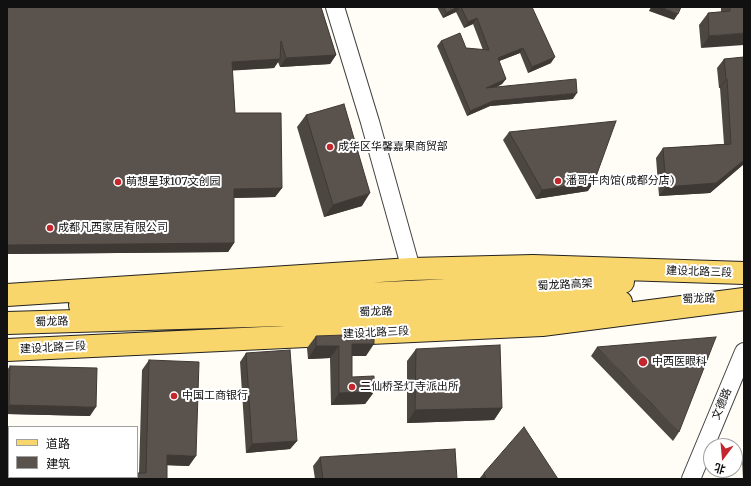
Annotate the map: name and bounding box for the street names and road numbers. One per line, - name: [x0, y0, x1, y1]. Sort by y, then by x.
- street label: 建设北路三段: [666, 264, 732, 280]
- street label: 蜀龙路高架: [537, 277, 593, 293]
- street label: 蜀龙路: [682, 292, 716, 306]
- street label: 蜀龙路: [359, 305, 393, 319]
- street label: 蜀龙路: [35, 315, 69, 329]
- street label: 建设北路三段: [343, 325, 409, 341]
- street label: 建设北路三段: [20, 340, 86, 356]
- street label: 文德路: [709, 386, 735, 422]

